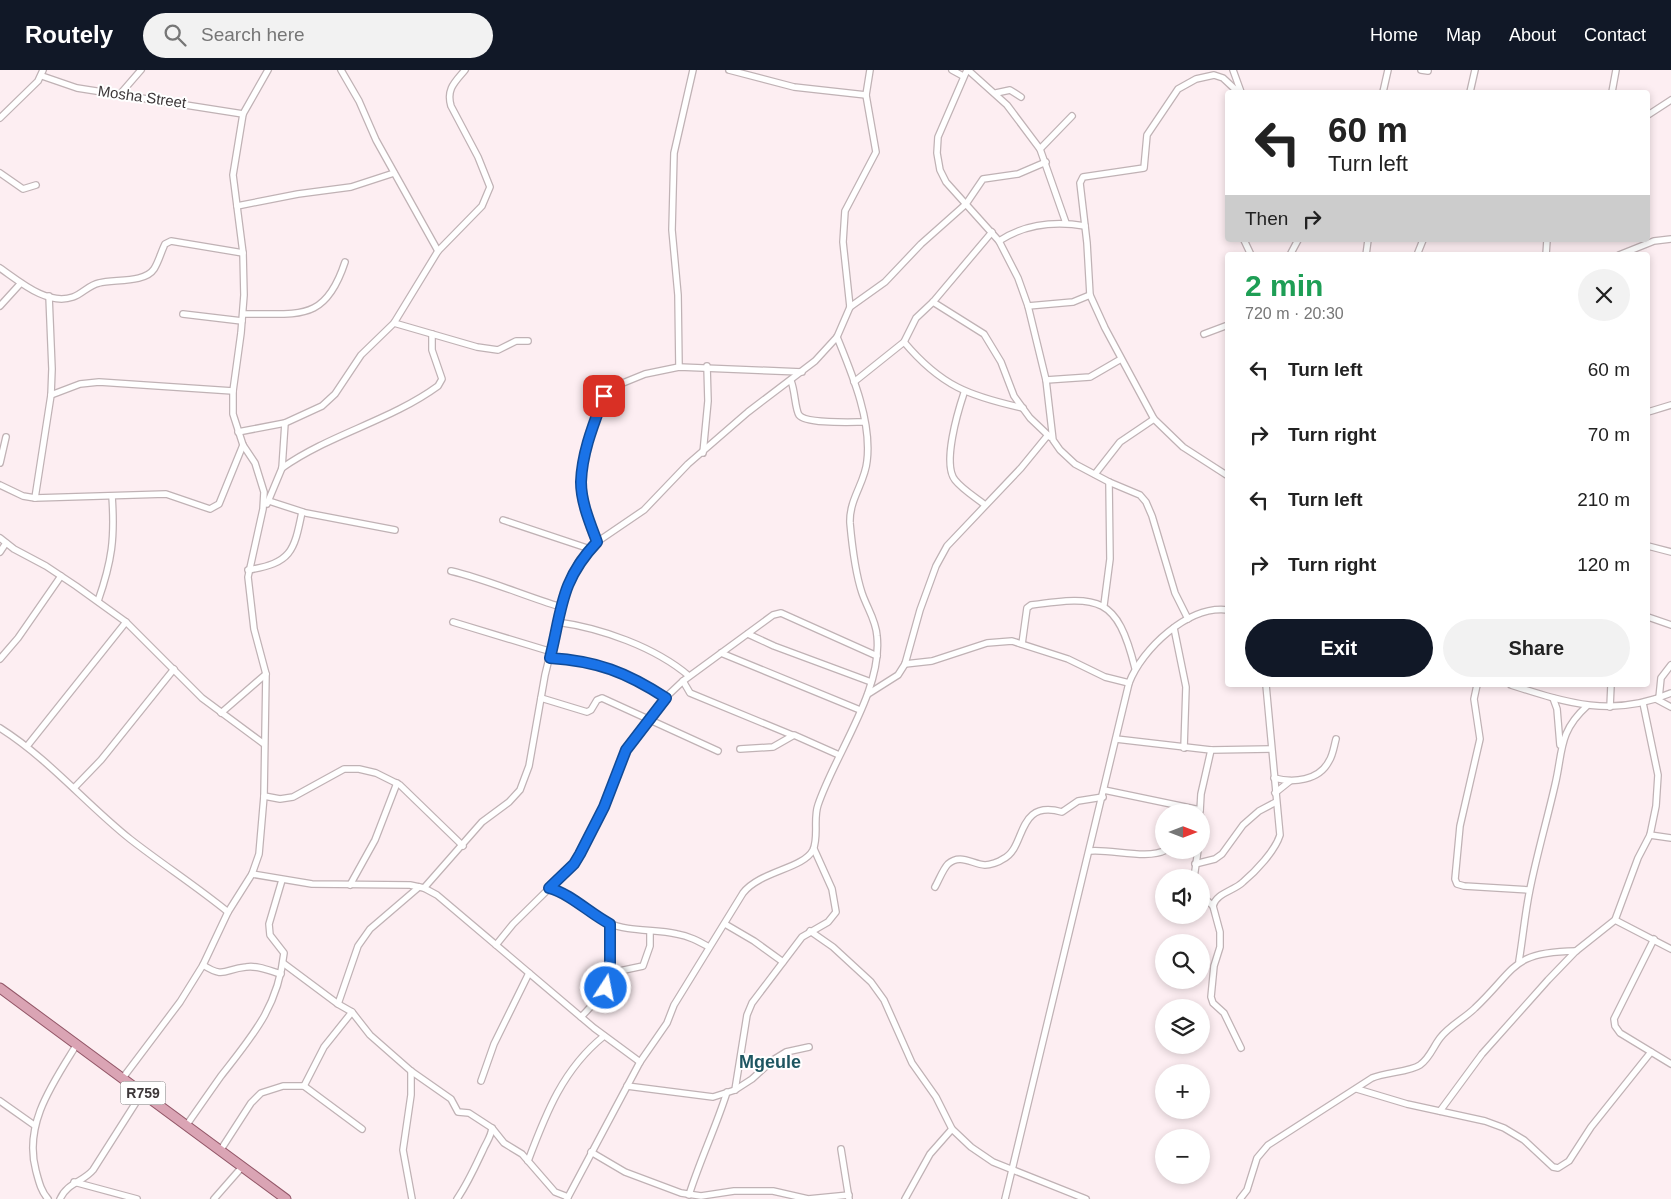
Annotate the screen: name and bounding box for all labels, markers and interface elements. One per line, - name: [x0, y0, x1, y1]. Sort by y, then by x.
- search box: [143, 13, 493, 58]
- text: Routely: [25, 21, 113, 48]
- icon: search: [161, 21, 189, 49]
- text: Search here: [201, 24, 305, 45]
- text: Home: [1370, 25, 1418, 45]
- text: Map: [1446, 25, 1481, 45]
- text: About: [1509, 25, 1556, 45]
- text: Contact: [1584, 25, 1646, 45]
- street label: Mosha Street: [97, 82, 188, 111]
- icon: left: [1245, 110, 1310, 175]
- text: 60 m: [1328, 110, 1408, 149]
- text: Turn left: [1328, 151, 1408, 176]
- icon: right: [1298, 205, 1326, 233]
- text: Then: [1245, 208, 1288, 229]
- text: 2 min: [1245, 269, 1323, 302]
- button: close: [1578, 269, 1630, 321]
- text: 720 m · 20:30: [1245, 305, 1344, 322]
- icon: left: [1245, 356, 1273, 384]
- text: Turn left: [1288, 359, 1363, 380]
- text: 60 m: [1588, 359, 1630, 380]
- pin: [583, 375, 625, 417]
- icon: arrive: [590, 382, 618, 410]
- icon: right: [1245, 421, 1273, 449]
- text: Turn right: [1288, 424, 1376, 445]
- text: 70 m: [1588, 424, 1630, 445]
- icon: left: [1245, 486, 1273, 514]
- text: Turn left: [1288, 489, 1363, 510]
- text: 210 m: [1577, 489, 1630, 510]
- icon: right: [1245, 551, 1273, 579]
- text: Turn right: [1288, 554, 1376, 575]
- text: 120 m: [1577, 554, 1630, 575]
- button: Exit: [1245, 619, 1433, 677]
- button: Share: [1443, 619, 1630, 677]
- north arrow: [1155, 804, 1210, 859]
- map controls: [1155, 804, 1210, 1184]
- button: sound: [1155, 869, 1210, 924]
- button: search: [1155, 934, 1210, 989]
- position arrow: [579, 961, 631, 1013]
- button: layers: [1155, 999, 1210, 1054]
- district label: Mgeule: [739, 1052, 801, 1072]
- button: +: [1155, 1064, 1210, 1119]
- road number: R759: [120, 1081, 166, 1104]
- button: −: [1155, 1129, 1210, 1184]

